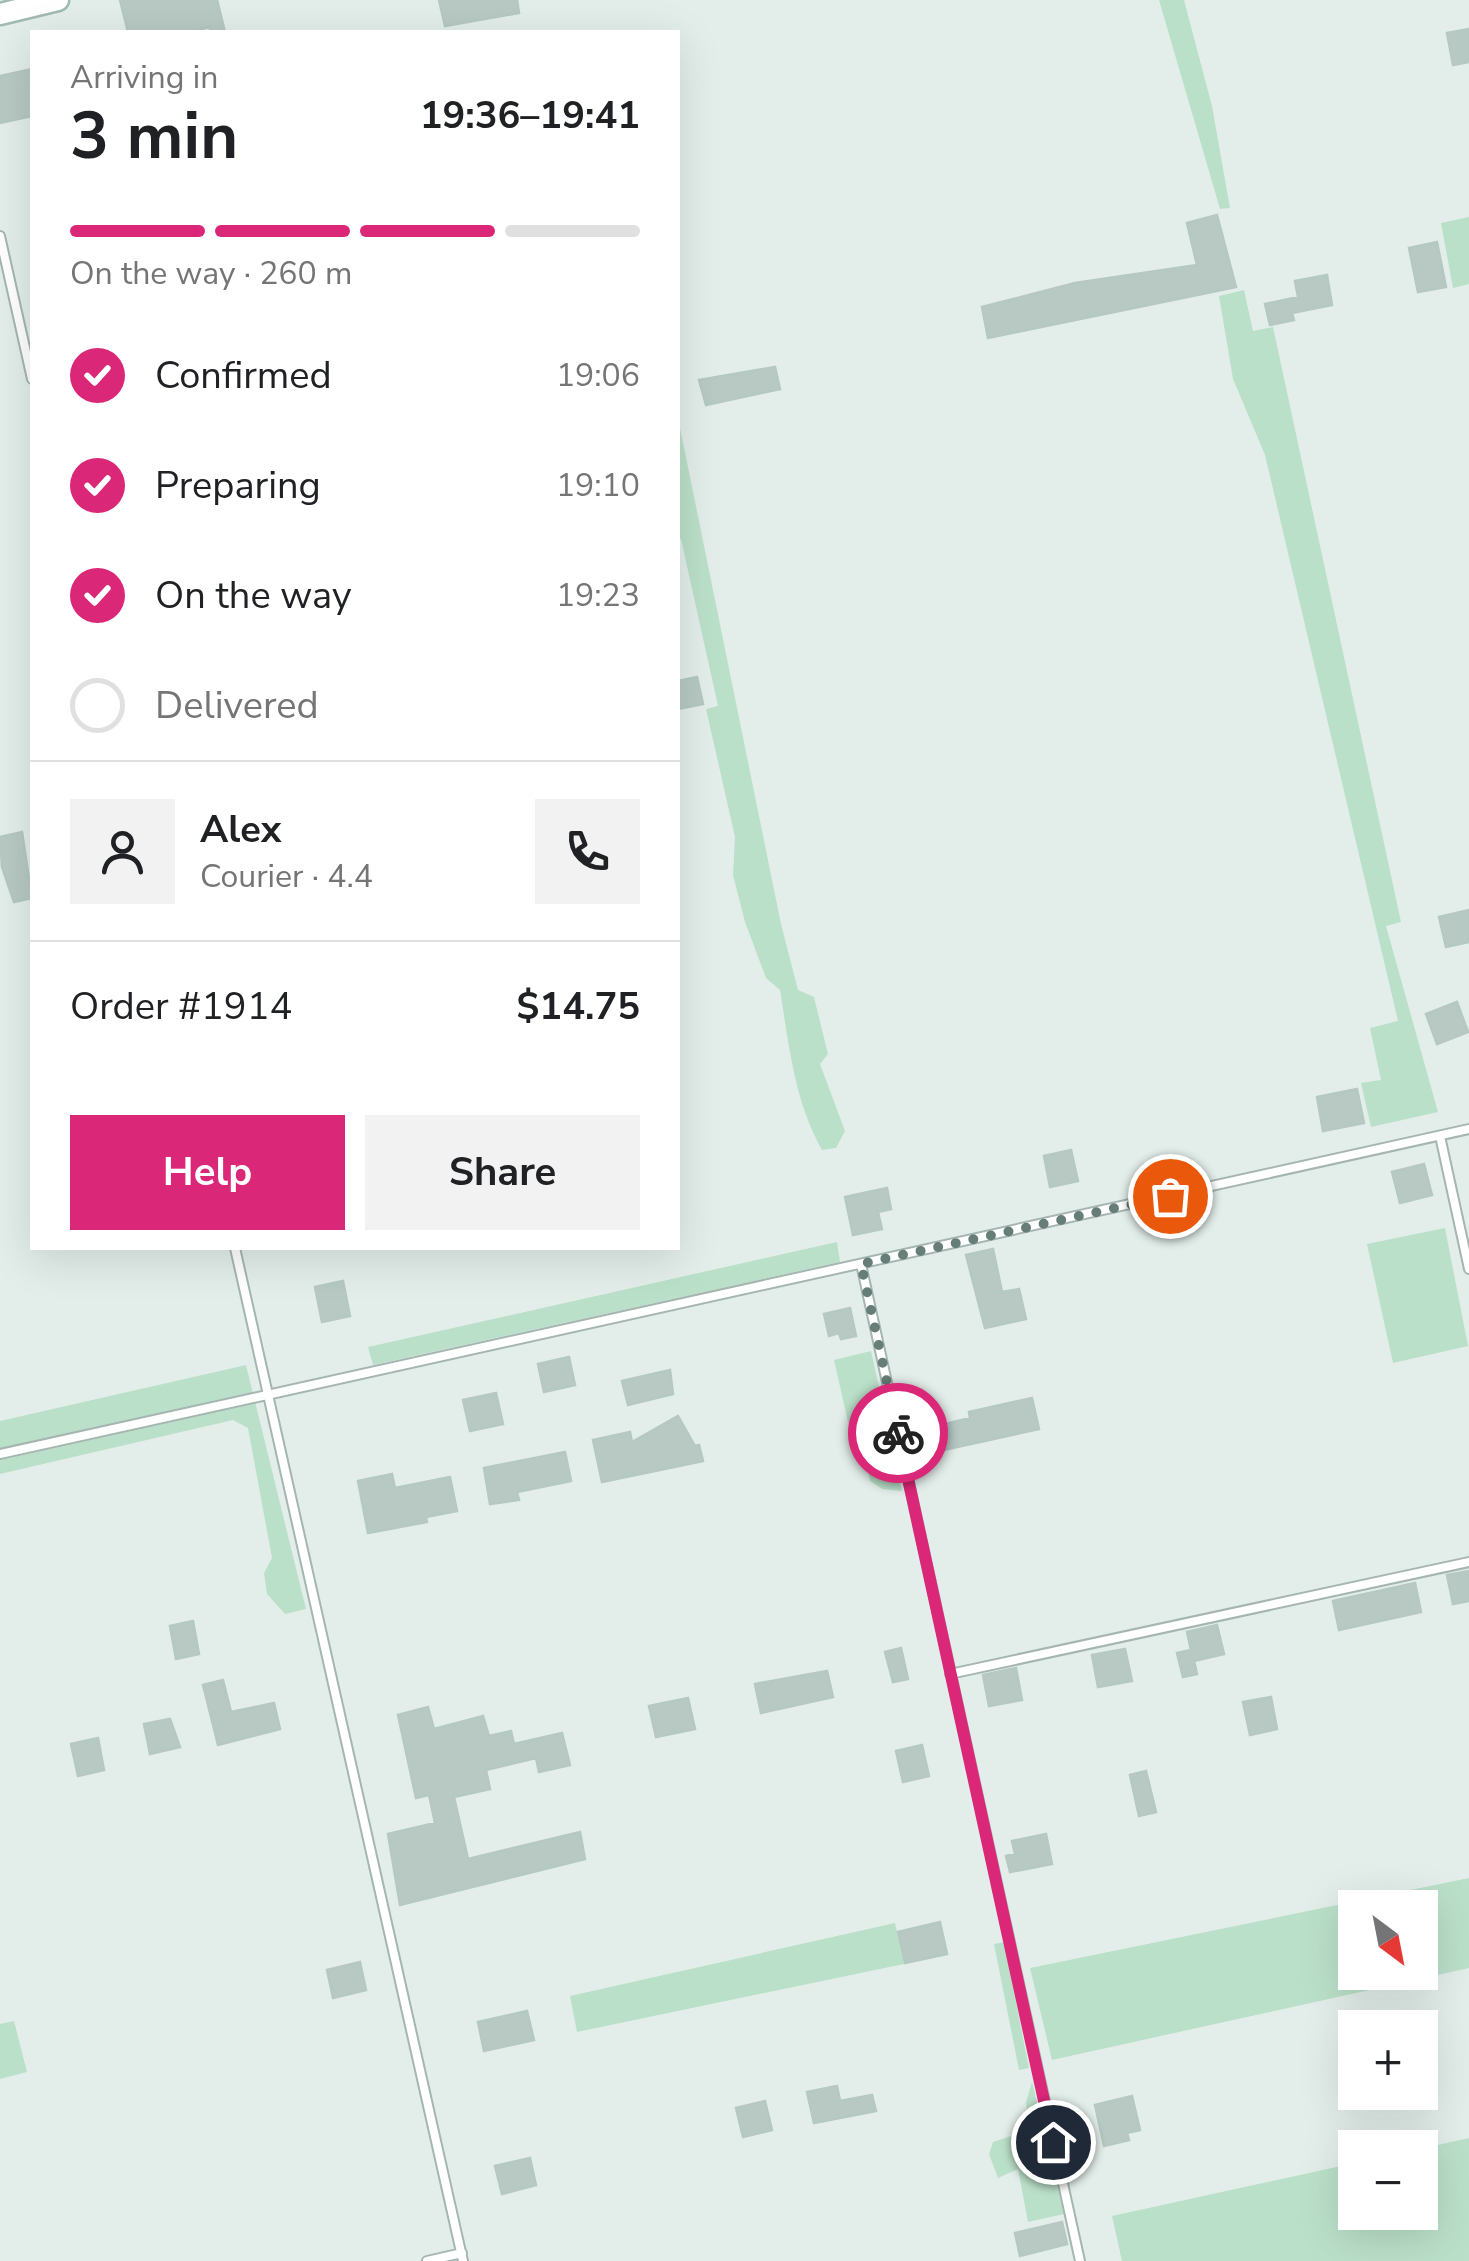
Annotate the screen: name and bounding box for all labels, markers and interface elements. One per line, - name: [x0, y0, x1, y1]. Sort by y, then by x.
- text: Arriving in: [70, 56, 218, 99]
- text: 19:36–19:41: [420, 90, 640, 141]
- text: 3 min: [70, 92, 238, 181]
- text: On the way · 260 m: [70, 252, 352, 295]
- icon: check: [70, 348, 125, 403]
- text: Confirmed: [155, 350, 332, 401]
- text: 19:06: [556, 354, 640, 397]
- icon: check: [70, 458, 125, 513]
- text: Preparing: [155, 460, 321, 511]
- text: 19:10: [556, 464, 640, 507]
- icon: check: [70, 568, 125, 623]
- text: On the way: [155, 570, 351, 621]
- text: 19:23: [556, 574, 640, 617]
- text: Delivered: [155, 680, 319, 731]
- button: person: [70, 799, 175, 904]
- button: phone: [535, 799, 640, 904]
- text: Alex: [200, 804, 281, 855]
- text: Courier · 4.4: [200, 855, 373, 898]
- text: Order #1914: [70, 981, 292, 1032]
- text: $14.75: [517, 981, 640, 1032]
- button: Help: [70, 1115, 345, 1230]
- button: Share: [365, 1115, 640, 1230]
- pin: [1128, 1154, 1213, 1239]
- icon: bag: [1143, 1169, 1198, 1224]
- courier: [848, 1383, 948, 1483]
- icon: bike: [871, 1406, 926, 1461]
- north arrow: [1338, 1890, 1438, 1990]
- map controls: [1338, 1890, 1438, 2230]
- button: +: [1338, 2010, 1438, 2110]
- pin: [1011, 2100, 1096, 2185]
- icon: home: [1026, 2115, 1081, 2170]
- button: −: [1338, 2130, 1438, 2230]

